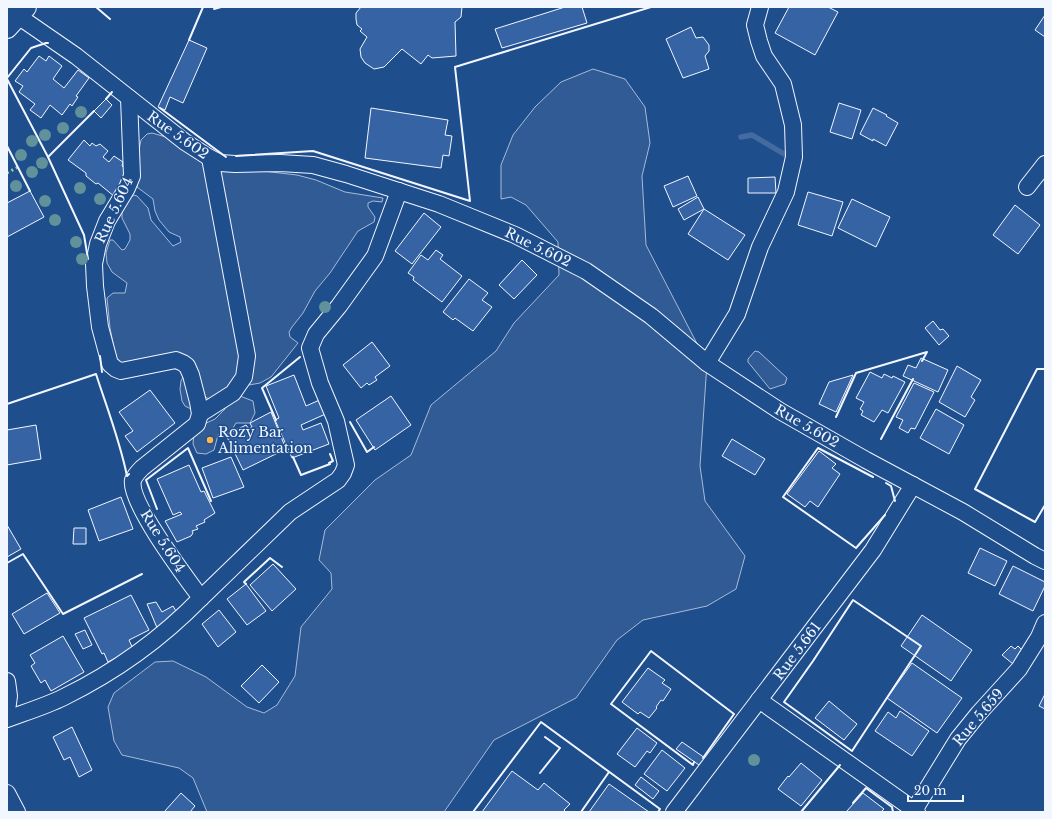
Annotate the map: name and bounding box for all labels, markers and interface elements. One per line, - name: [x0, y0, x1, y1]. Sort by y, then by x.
- street label: Rue 5.602: [144, 107, 212, 163]
- street label: Rue 5.604: [91, 174, 137, 246]
- street label: Rue 5.602: [502, 223, 574, 271]
- street label: Rue 5.602: [772, 400, 842, 452]
- place label: Rozy Bar Alimentation: [217, 423, 313, 457]
- marker: Rozy Bar Alimentation: [205, 435, 215, 445]
- street label: Rue 5.604: [137, 506, 189, 576]
- street label: Rue 5.661: [769, 618, 825, 684]
- street label: Rue 5.659: [949, 684, 1007, 750]
- scale bar: [908, 777, 963, 803]
- text: 20 m: [914, 783, 946, 798]

